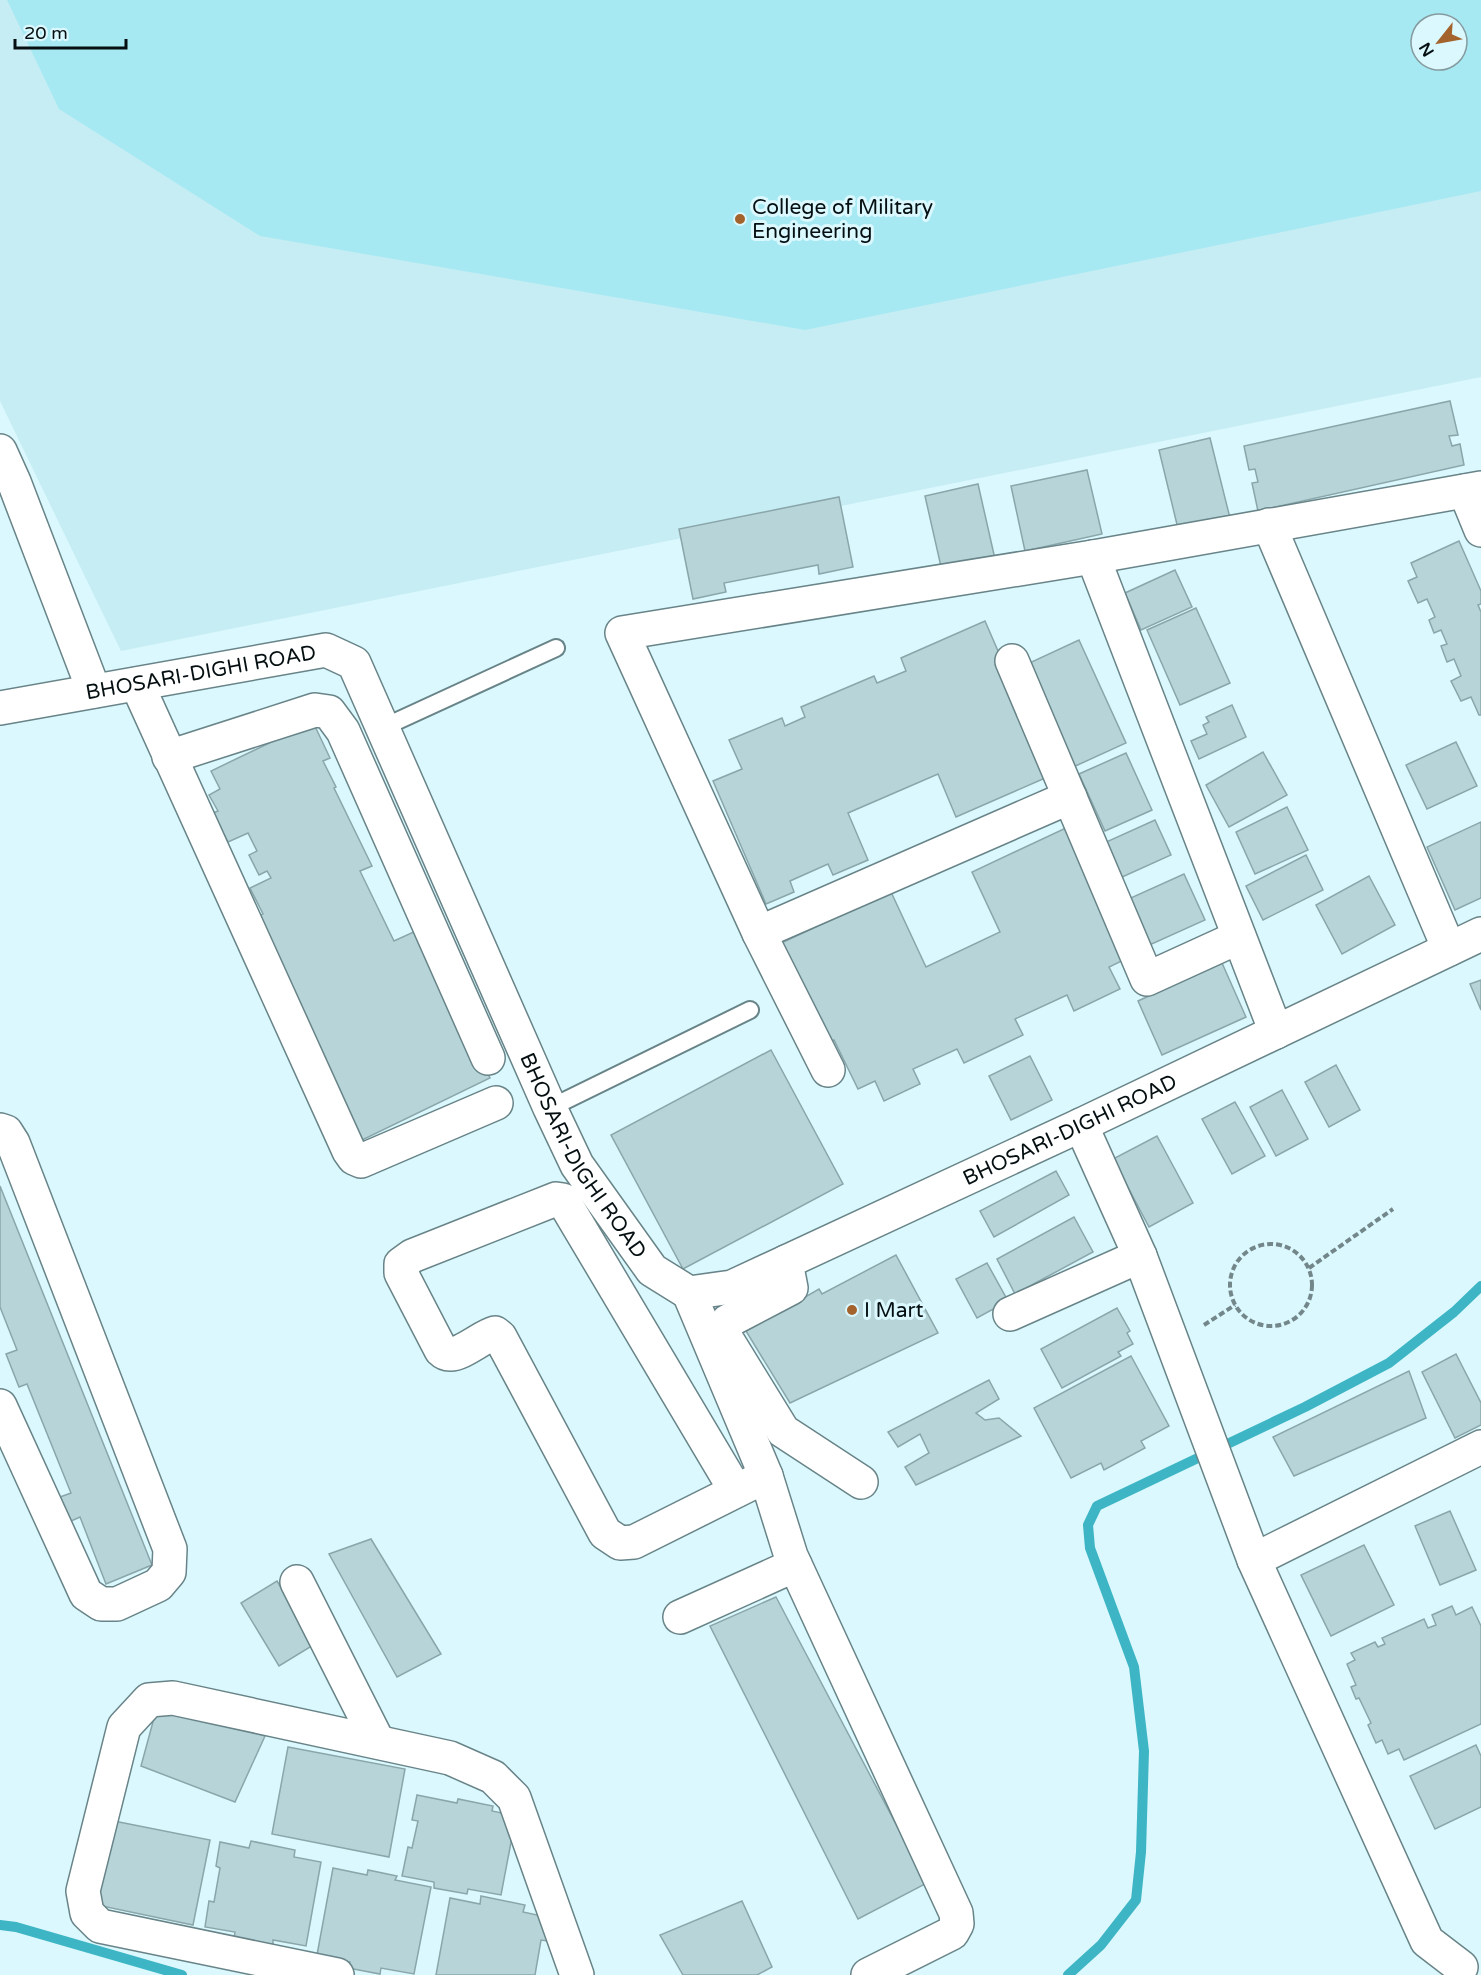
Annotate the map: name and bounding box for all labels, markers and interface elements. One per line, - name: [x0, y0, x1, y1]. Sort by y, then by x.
- scale bar: [15, 12, 126, 50]
- north arrow: [1409, 12, 1469, 72]
- text: 20 m: [24, 22, 68, 44]
- text: N: [1415, 39, 1439, 60]
- place label: College of Military Engineering: [752, 195, 933, 244]
- marker: College of Military Engineering: [733, 212, 747, 226]
- street label: BHOSARI-DIGHI ROAD: [84, 640, 318, 706]
- street label: BHOSARI-DIGHI ROAD: [514, 1049, 652, 1263]
- street label: BHOSARI-DIGHI ROAD: [959, 1069, 1181, 1191]
- place label: I Mart: [864, 1298, 924, 1323]
- marker: I Mart: [845, 1303, 859, 1317]

